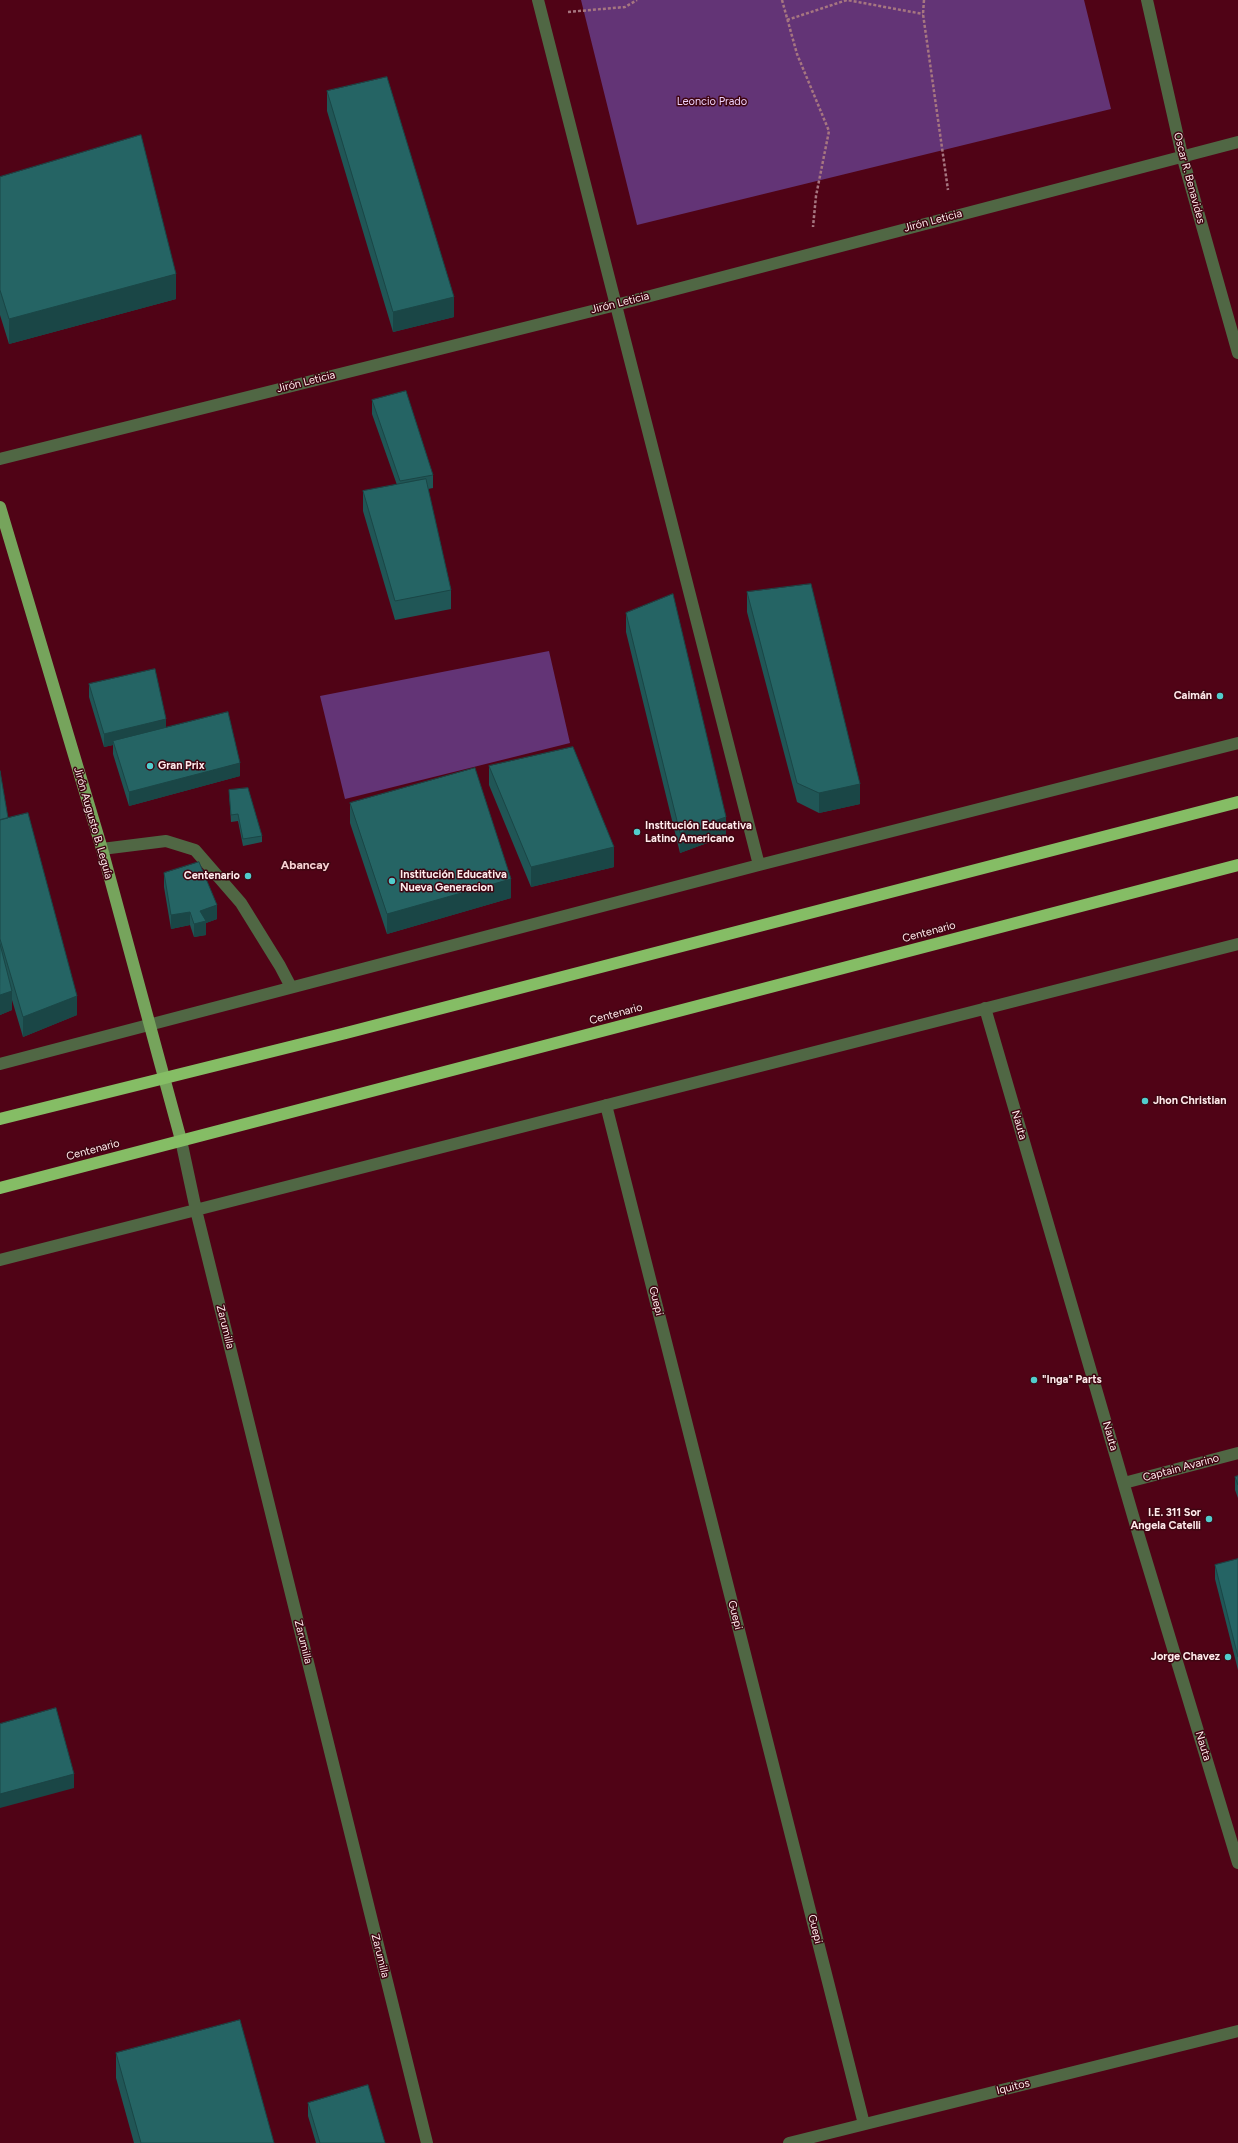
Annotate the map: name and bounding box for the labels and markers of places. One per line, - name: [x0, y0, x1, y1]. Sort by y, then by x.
- place label: Caimán: [1174, 689, 1212, 703]
- marker: Caimán: [1215, 691, 1225, 701]
- place label: Gran Prix: [158, 759, 205, 773]
- marker: Gran Prix: [145, 761, 155, 771]
- place label: Institución Educativa Latino Americano: [645, 819, 752, 845]
- marker: Institución Educativa Latino Americano: [632, 827, 642, 837]
- place label: Institución Educativa Nueva Generacion: [400, 868, 507, 894]
- place label: Centenario: [184, 869, 240, 883]
- marker: Centenario: [243, 871, 253, 881]
- marker: Institución Educativa Nueva Generacion: [387, 876, 397, 886]
- place label: Jhon Christian: [1153, 1094, 1226, 1108]
- marker: Jhon Christian: [1140, 1096, 1150, 1106]
- place label: "Inga" Parts: [1042, 1373, 1102, 1387]
- marker: "Inga" Parts: [1029, 1375, 1039, 1385]
- place label: I.E. 311 Sor Angela Catelli: [1130, 1506, 1201, 1532]
- marker: I.E. 311 Sor Angela Catelli: [1204, 1514, 1214, 1524]
- place label: Jorge Chavez: [1151, 1650, 1220, 1664]
- marker: Jorge Chavez: [1223, 1652, 1233, 1662]

